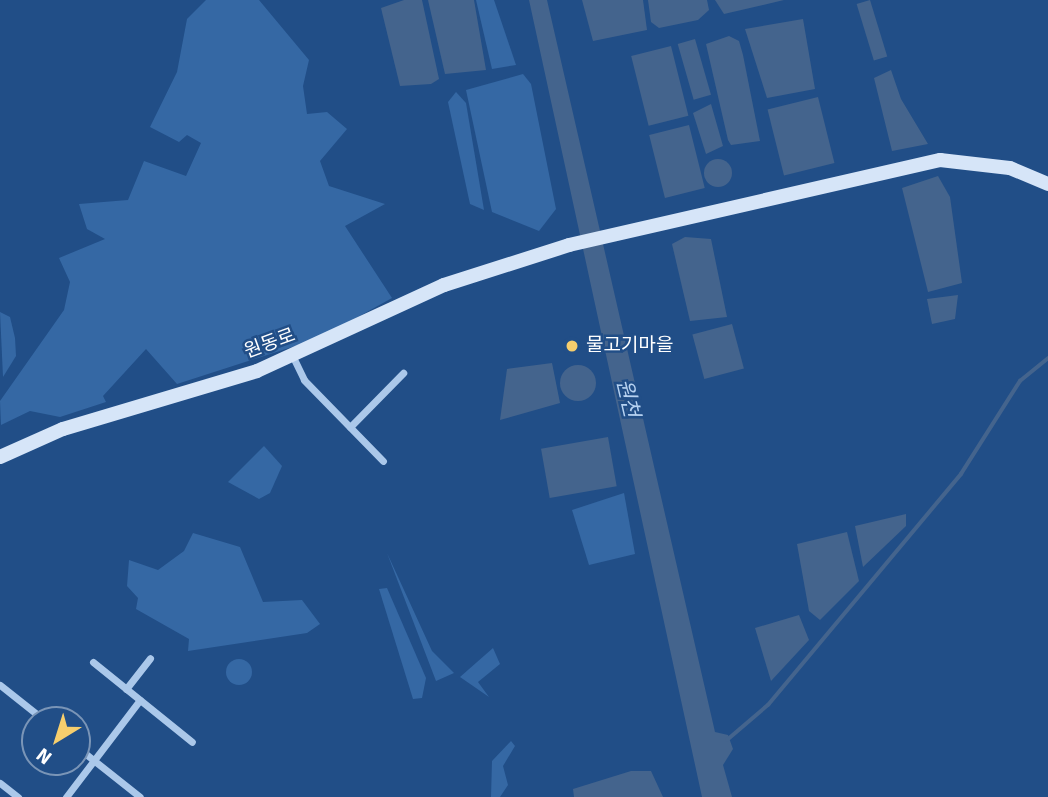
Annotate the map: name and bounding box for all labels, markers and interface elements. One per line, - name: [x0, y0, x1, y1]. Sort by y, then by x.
- street label: 원동로: [241, 324, 299, 364]
- place label: 물고기마을: [586, 335, 673, 357]
- marker: 물고기마을: [564, 338, 580, 354]
- water label: 원천: [611, 376, 645, 420]
- north arrow: [21, 706, 91, 776]
- text: N: [32, 742, 57, 769]

